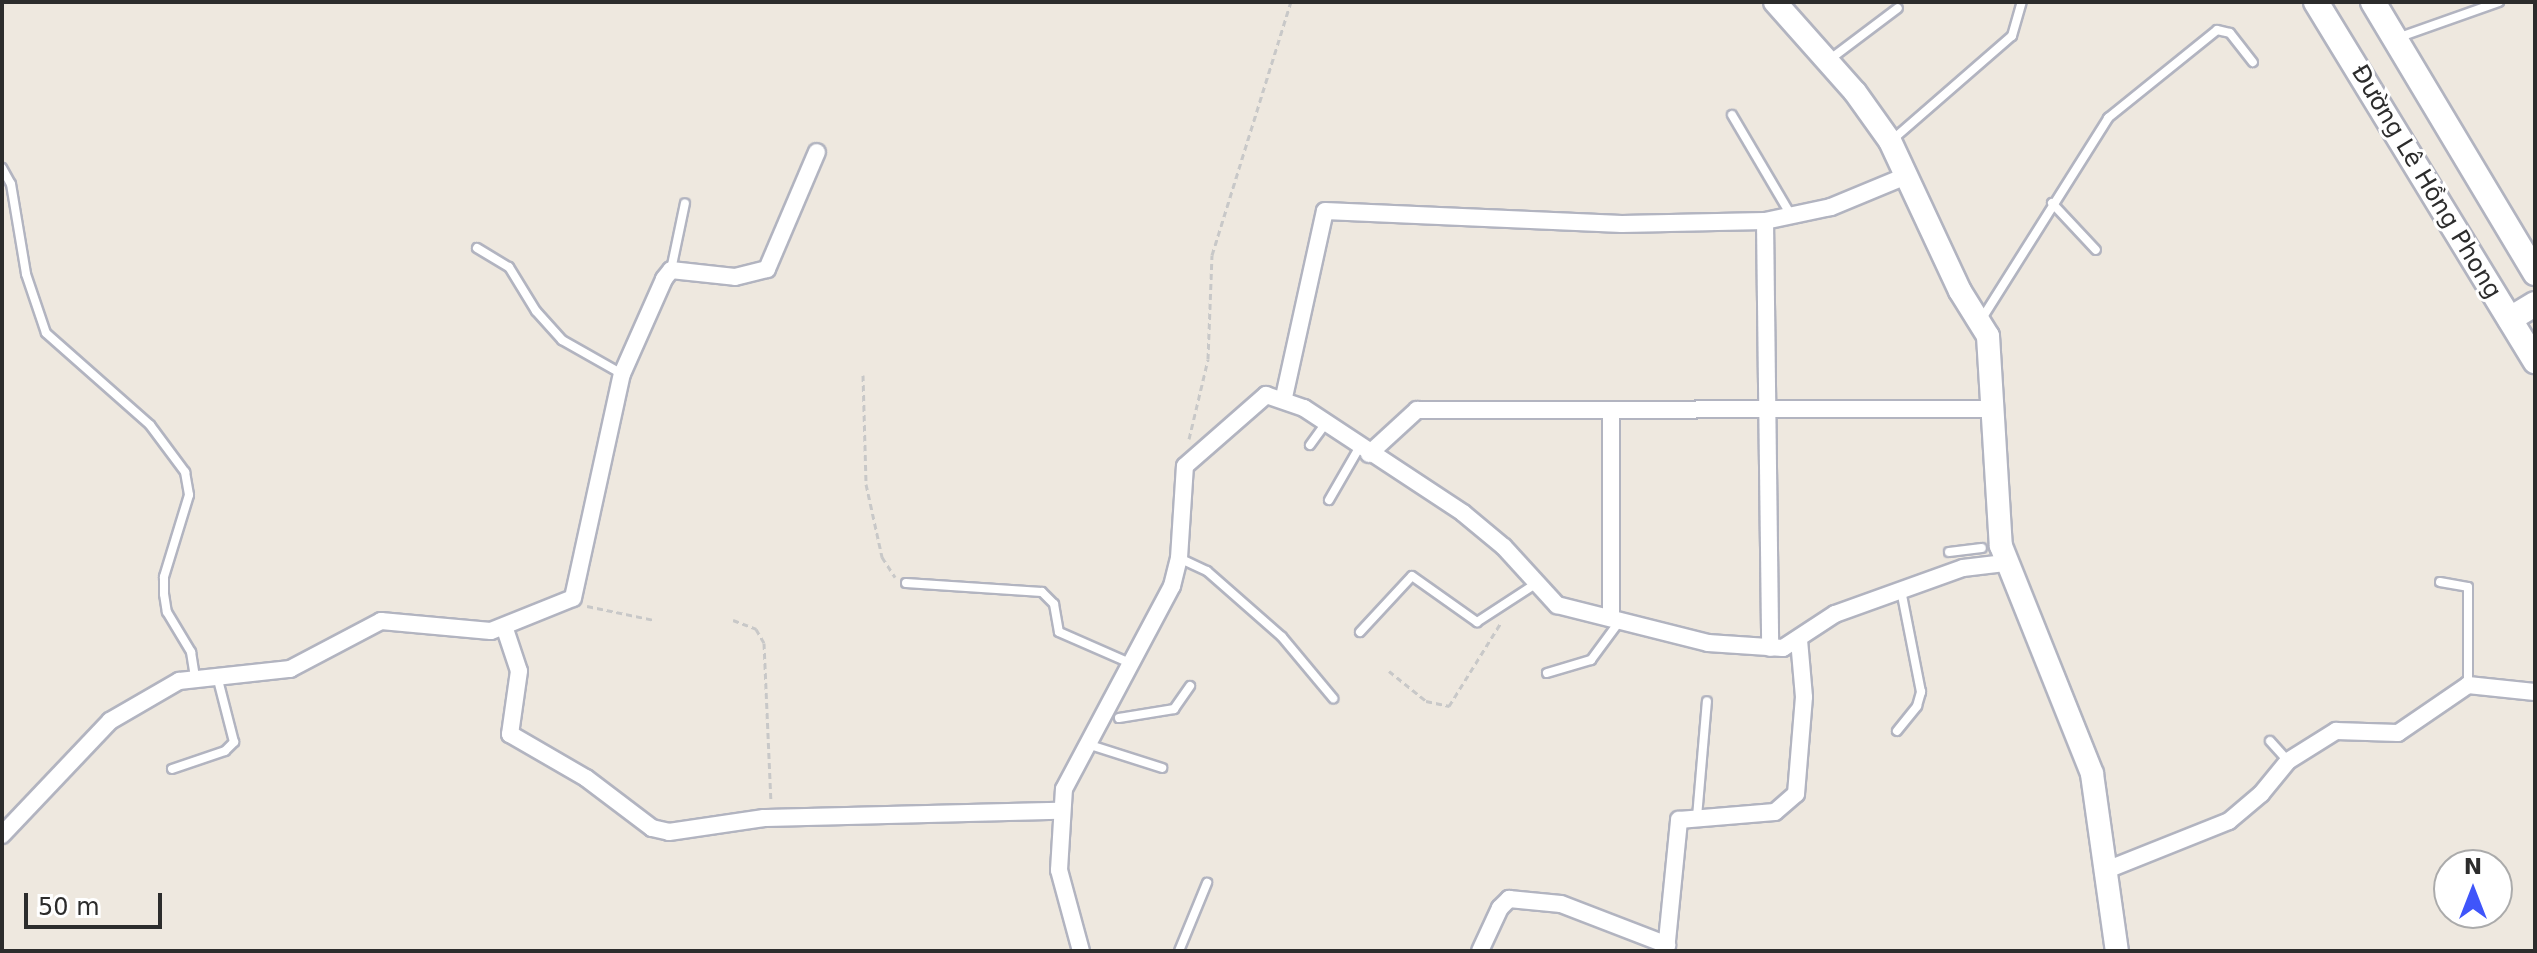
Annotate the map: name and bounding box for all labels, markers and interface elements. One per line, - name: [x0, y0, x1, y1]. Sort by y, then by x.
- street label: Đường Lê Hồng Phong: [2345, 60, 2507, 304]
- north arrow: [2433, 849, 2513, 929]
- text: N: [2464, 854, 2482, 879]
- scale bar: [28, 877, 166, 927]
- text: 50 m: [38, 893, 100, 921]

